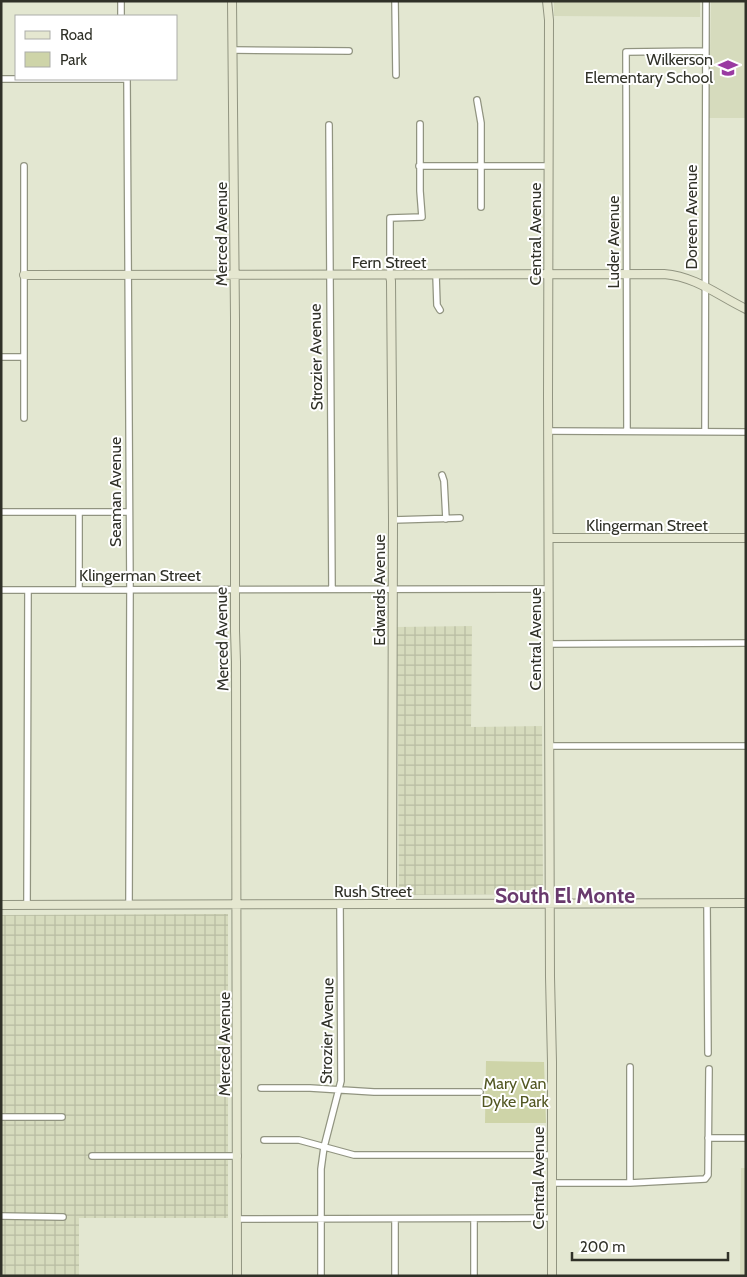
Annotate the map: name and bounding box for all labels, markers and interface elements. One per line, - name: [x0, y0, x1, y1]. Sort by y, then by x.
- legend: [15, 15, 178, 80]
- text: Road: [60, 26, 93, 44]
- place label: Wilkerson Elementary School: [585, 50, 713, 87]
- text: Park: [60, 51, 87, 69]
- school or university icon: Wilkerson Elementary School: [717, 57, 739, 79]
- street label: Doreen Avenue: [682, 165, 701, 269]
- street label: Merced Avenue: [212, 182, 231, 286]
- street label: Central Avenue: [526, 183, 545, 285]
- street label: Luder Avenue: [604, 196, 623, 288]
- street label: Fern Street: [352, 253, 427, 272]
- street label: Strozier Avenue: [306, 304, 326, 410]
- street label: Seaman Avenue: [106, 437, 125, 547]
- street label: Klingerman Street: [586, 516, 708, 535]
- street label: Edwards Avenue: [370, 534, 389, 646]
- street label: Klingerman Street: [79, 566, 201, 585]
- street label: Merced Avenue: [212, 587, 232, 691]
- street label: Central Avenue: [526, 588, 545, 690]
- street label: Rush Street: [334, 882, 413, 901]
- district label: South El Monte: [495, 883, 635, 908]
- street label: Strozier Avenue: [317, 978, 337, 1084]
- street label: Merced Avenue: [215, 992, 234, 1096]
- park label: Mary Van Dyke Park: [481, 1074, 549, 1111]
- street label: Central Avenue: [529, 1127, 548, 1229]
- scale bar: [572, 1230, 728, 1262]
- text: 200 m: [580, 1238, 625, 1256]

